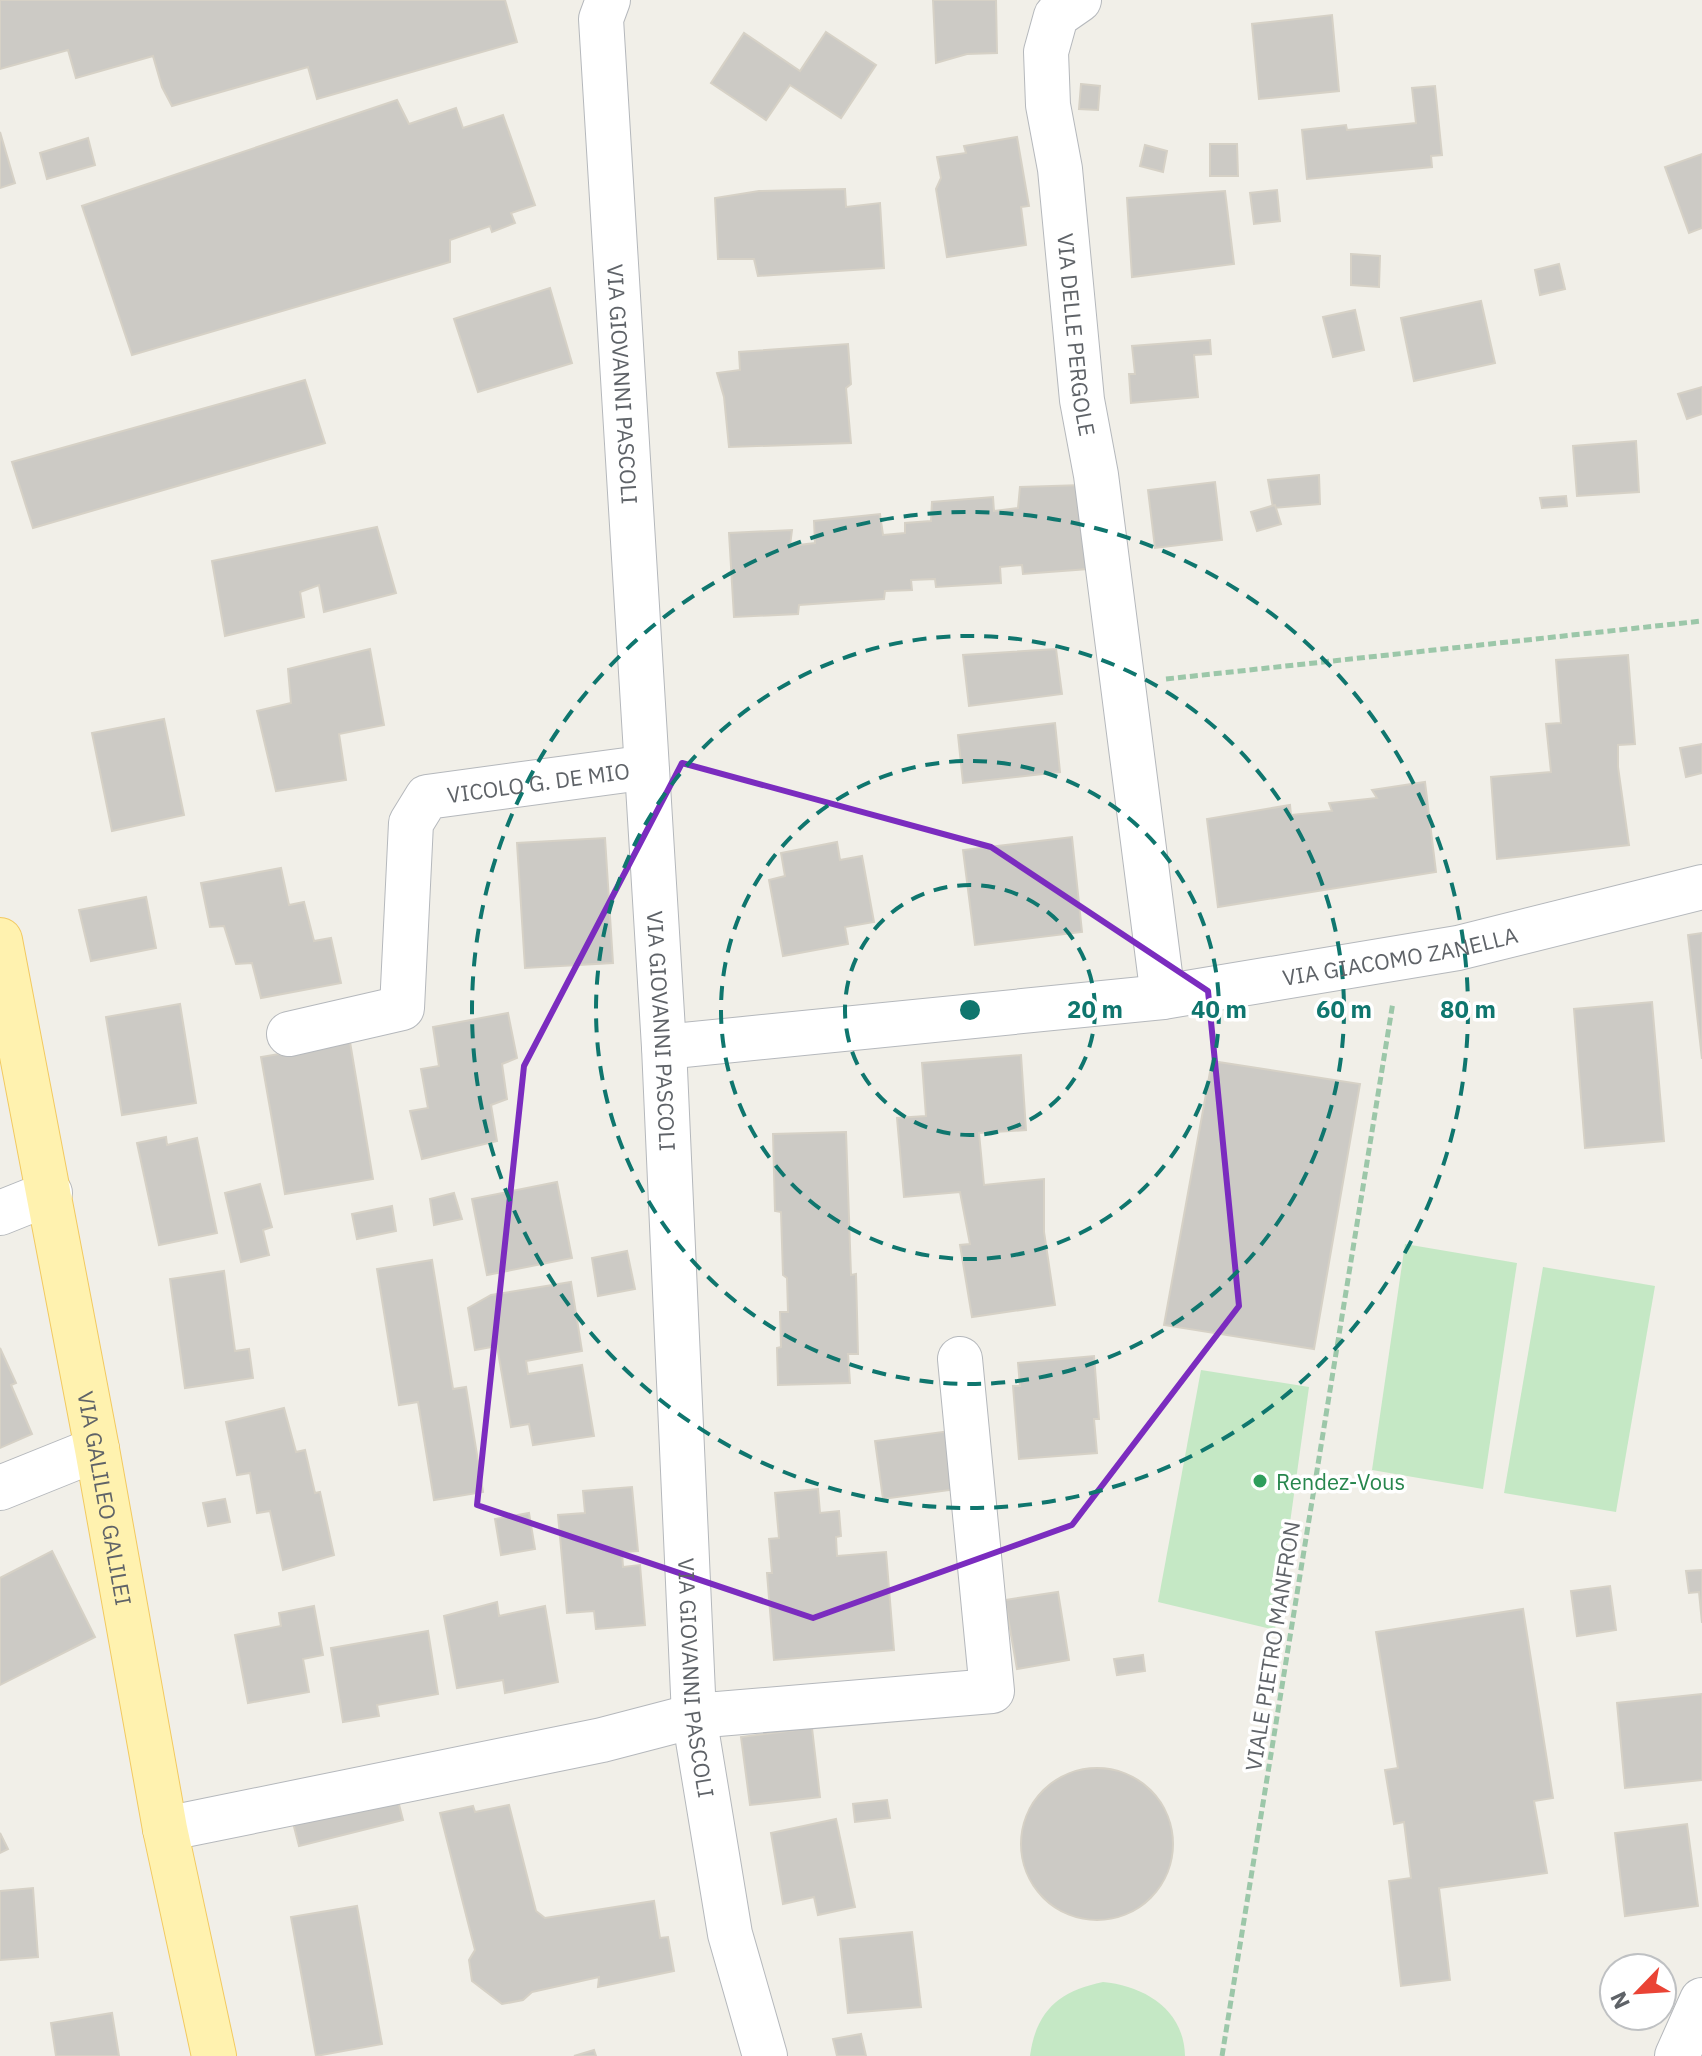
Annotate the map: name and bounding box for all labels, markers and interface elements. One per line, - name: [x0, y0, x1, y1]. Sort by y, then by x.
- street label: VIA DELLE PERGOLE: [1052, 232, 1103, 438]
- street label: VIA GIOVANNI PASCOLI: [602, 263, 645, 505]
- street label: VICOLO G. DE MIO: [445, 755, 631, 809]
- street label: VIA GIOVANNI PASCOLI: [641, 910, 683, 1152]
- street label: VIA GIACOMO ZANELLA: [1280, 919, 1521, 991]
- text: 20 m: [1067, 993, 1123, 1025]
- text: 40 m: [1191, 993, 1247, 1025]
- text: 60 m: [1316, 993, 1372, 1025]
- text: 80 m: [1440, 993, 1496, 1025]
- centre of rings: [956, 996, 984, 1024]
- street label: VIA GALILEO GALILEI: [72, 1388, 139, 1608]
- place label: Rendez-Vous: [1276, 1467, 1405, 1496]
- marker: Rendez-Vous: [1251, 1472, 1269, 1490]
- street label: VIALE PIETRO MANFRON: [1238, 1519, 1306, 1773]
- street label: VIA GIOVANNI PASCOLI: [672, 1557, 722, 1800]
- north arrow: [1598, 1952, 1678, 2032]
- text: N: [1603, 1987, 1636, 2014]

